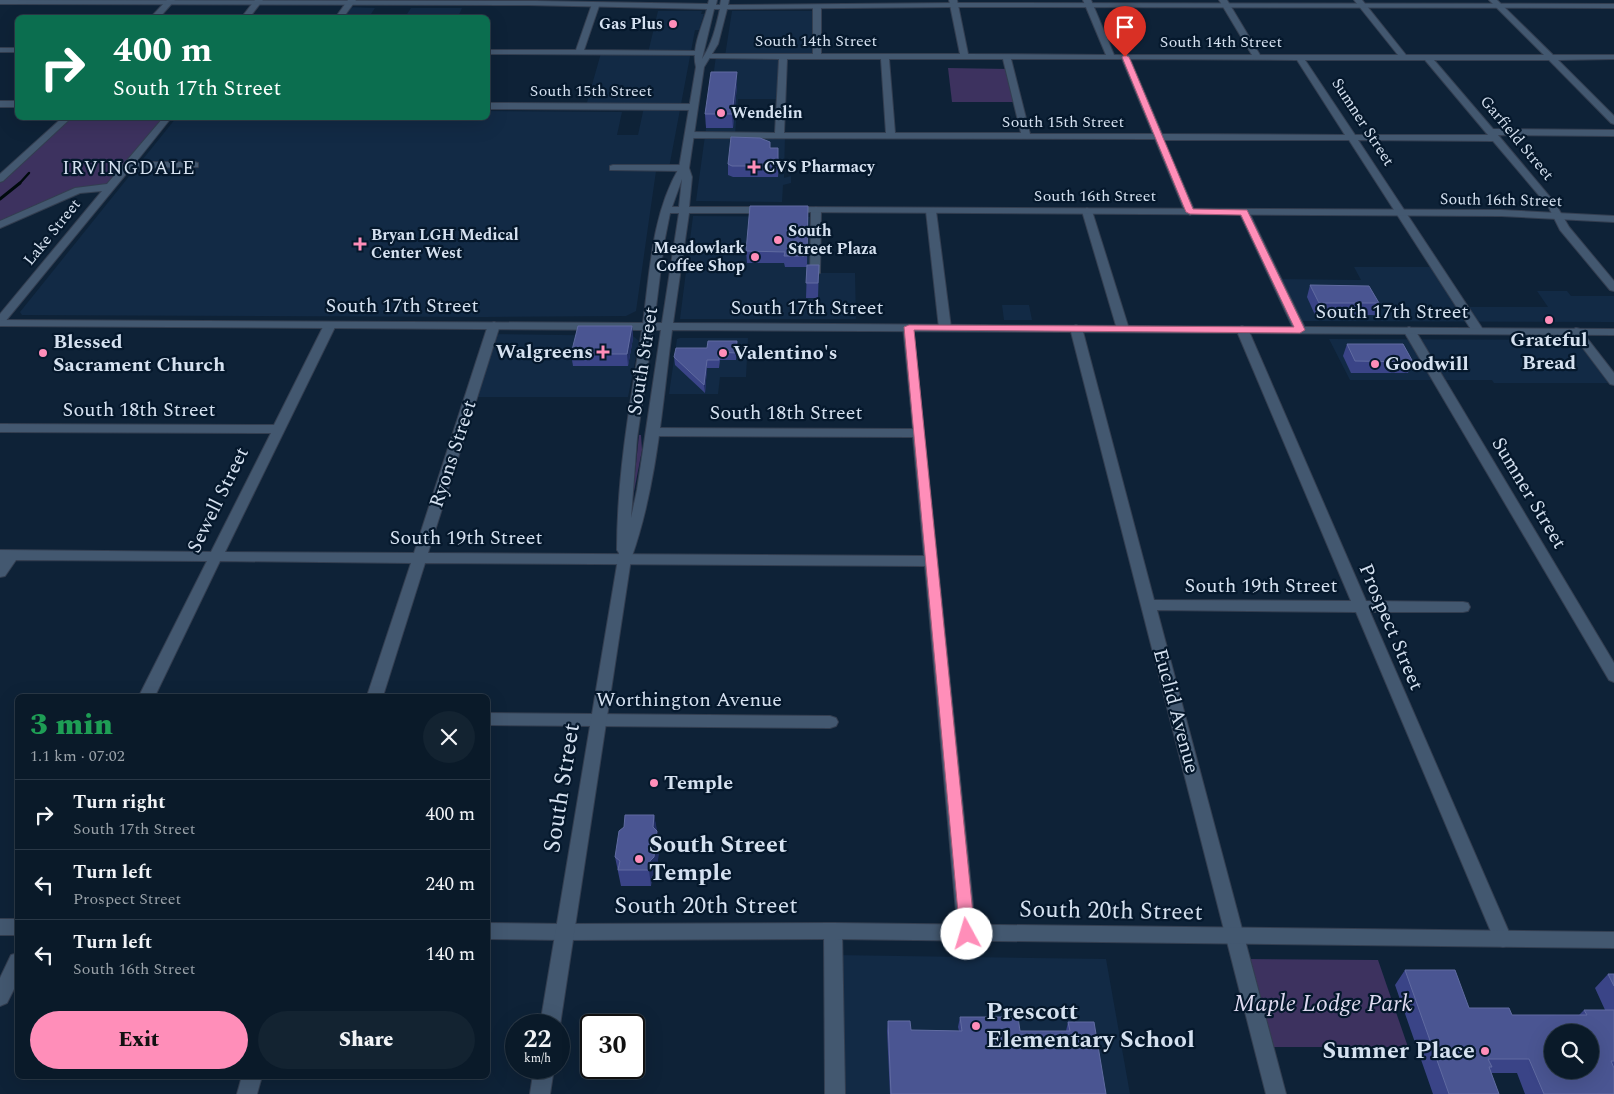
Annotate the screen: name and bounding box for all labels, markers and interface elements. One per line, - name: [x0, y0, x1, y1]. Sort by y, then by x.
- pin: [1104, 6, 1146, 57]
- place label: Gas Plus: [599, 12, 663, 36]
- icon: arrive: [1111, 13, 1139, 41]
- marker: Gas Plus: [667, 18, 679, 30]
- text: 400 m: [113, 24, 212, 77]
- street label: South 14th Street: [755, 29, 878, 53]
- street label: South 14th Street: [1160, 30, 1283, 54]
- icon: right: [30, 35, 95, 100]
- text: South 17th Street: [113, 72, 281, 105]
- street label: Sumner Street: [1326, 73, 1401, 171]
- street label: South 15th Street: [530, 79, 653, 103]
- street label: Garfield Street: [1474, 90, 1560, 186]
- place label: Wendelin: [731, 101, 803, 125]
- marker: Wendelin: [715, 107, 727, 119]
- street label: South 15th Street: [1002, 110, 1125, 134]
- district label: IRVINGDALE: [62, 154, 196, 183]
- place label: CVS Pharmacy: [764, 155, 876, 179]
- marker: CVS Pharmacy: [748, 161, 760, 173]
- street label: South 16th Street: [1034, 184, 1157, 208]
- street label: South 16th Street: [1440, 187, 1563, 213]
- street label: Lake Street: [17, 193, 87, 271]
- place label: South Street Plaza: [788, 219, 878, 261]
- place label: Bryan LGH Medical Center West: [371, 223, 519, 265]
- marker: South Street Plaza: [772, 234, 784, 246]
- place label: Meadowlark Coffee Shop: [653, 236, 745, 278]
- marker: Bryan LGH Medical Center West: [353, 237, 367, 251]
- marker: Meadowlark Coffee Shop: [749, 251, 761, 263]
- street label: South 17th Street: [326, 291, 478, 321]
- street label: South 17th Street: [731, 293, 883, 323]
- street label: South 17th Street: [1316, 297, 1468, 327]
- street label: South Street: [620, 305, 666, 417]
- marker: Grateful Bread: [1543, 314, 1555, 326]
- place label: Grateful Bread: [1510, 325, 1588, 378]
- place label: Blessed Sacrament Church: [53, 327, 225, 380]
- place label: Walgreens: [496, 337, 593, 367]
- place label: Valentino's: [733, 338, 837, 368]
- marker: Walgreens: [597, 346, 609, 358]
- marker: Blessed Sacrament Church: [37, 347, 49, 359]
- marker: Valentino's: [717, 347, 729, 359]
- place label: Goodwill: [1385, 349, 1469, 379]
- marker: Goodwill: [1369, 358, 1381, 370]
- street label: South 18th Street: [63, 395, 215, 425]
- street label: Ryons Street: [422, 396, 484, 512]
- street label: South 18th Street: [710, 398, 862, 428]
- street label: Sumner Street: [1484, 431, 1574, 555]
- street label: Sewell Street: [179, 442, 257, 558]
- street label: South 19th Street: [390, 523, 542, 553]
- street label: Prospect Street: [1351, 559, 1431, 695]
- street label: South 19th Street: [1185, 571, 1337, 601]
- street label: Euclid Avenue: [1145, 645, 1207, 777]
- street label: Worthington Avenue: [596, 685, 782, 715]
- text: 3 min: [30, 702, 113, 748]
- button: close: [423, 711, 475, 763]
- street label: South Street: [534, 720, 590, 856]
- text: 1.1 km · 07:02: [30, 744, 125, 768]
- place label: Temple: [664, 768, 733, 798]
- marker: Temple: [648, 777, 660, 789]
- text: Turn right: [73, 788, 166, 817]
- text: 400 m: [425, 800, 475, 829]
- icon: right: [30, 801, 58, 829]
- text: South 17th Street: [73, 817, 195, 841]
- place label: South Street Temple: [649, 827, 787, 891]
- marker: South Street Temple: [633, 853, 645, 865]
- text: Turn left: [73, 858, 152, 887]
- text: 240 m: [425, 870, 475, 899]
- icon: left: [30, 871, 58, 899]
- text: Prospect Street: [73, 887, 181, 911]
- street label: South 20th Street: [614, 888, 798, 924]
- street label: South 20th Street: [1019, 891, 1203, 931]
- position arrow: [940, 907, 992, 959]
- text: Turn left: [73, 928, 152, 957]
- text: 140 m: [425, 940, 475, 969]
- icon: left: [30, 941, 58, 969]
- text: South 16th Street: [73, 957, 195, 981]
- park label: Maple Lodge Park: [1233, 986, 1413, 1022]
- place label: Prescott Elementary School: [986, 994, 1195, 1058]
- button: Exit: [30, 1011, 248, 1069]
- button: Share: [258, 1011, 475, 1069]
- speed limit sign: 30: [580, 1014, 645, 1079]
- marker: Prescott Elementary School: [970, 1020, 982, 1032]
- text: 22: [523, 1021, 552, 1059]
- map controls: [1544, 1024, 1599, 1079]
- button: search: [1544, 1024, 1599, 1079]
- place label: Sumner Place: [1323, 1033, 1475, 1069]
- marker: Sumner Place: [1479, 1045, 1491, 1057]
- text: km/h: [524, 1049, 551, 1068]

